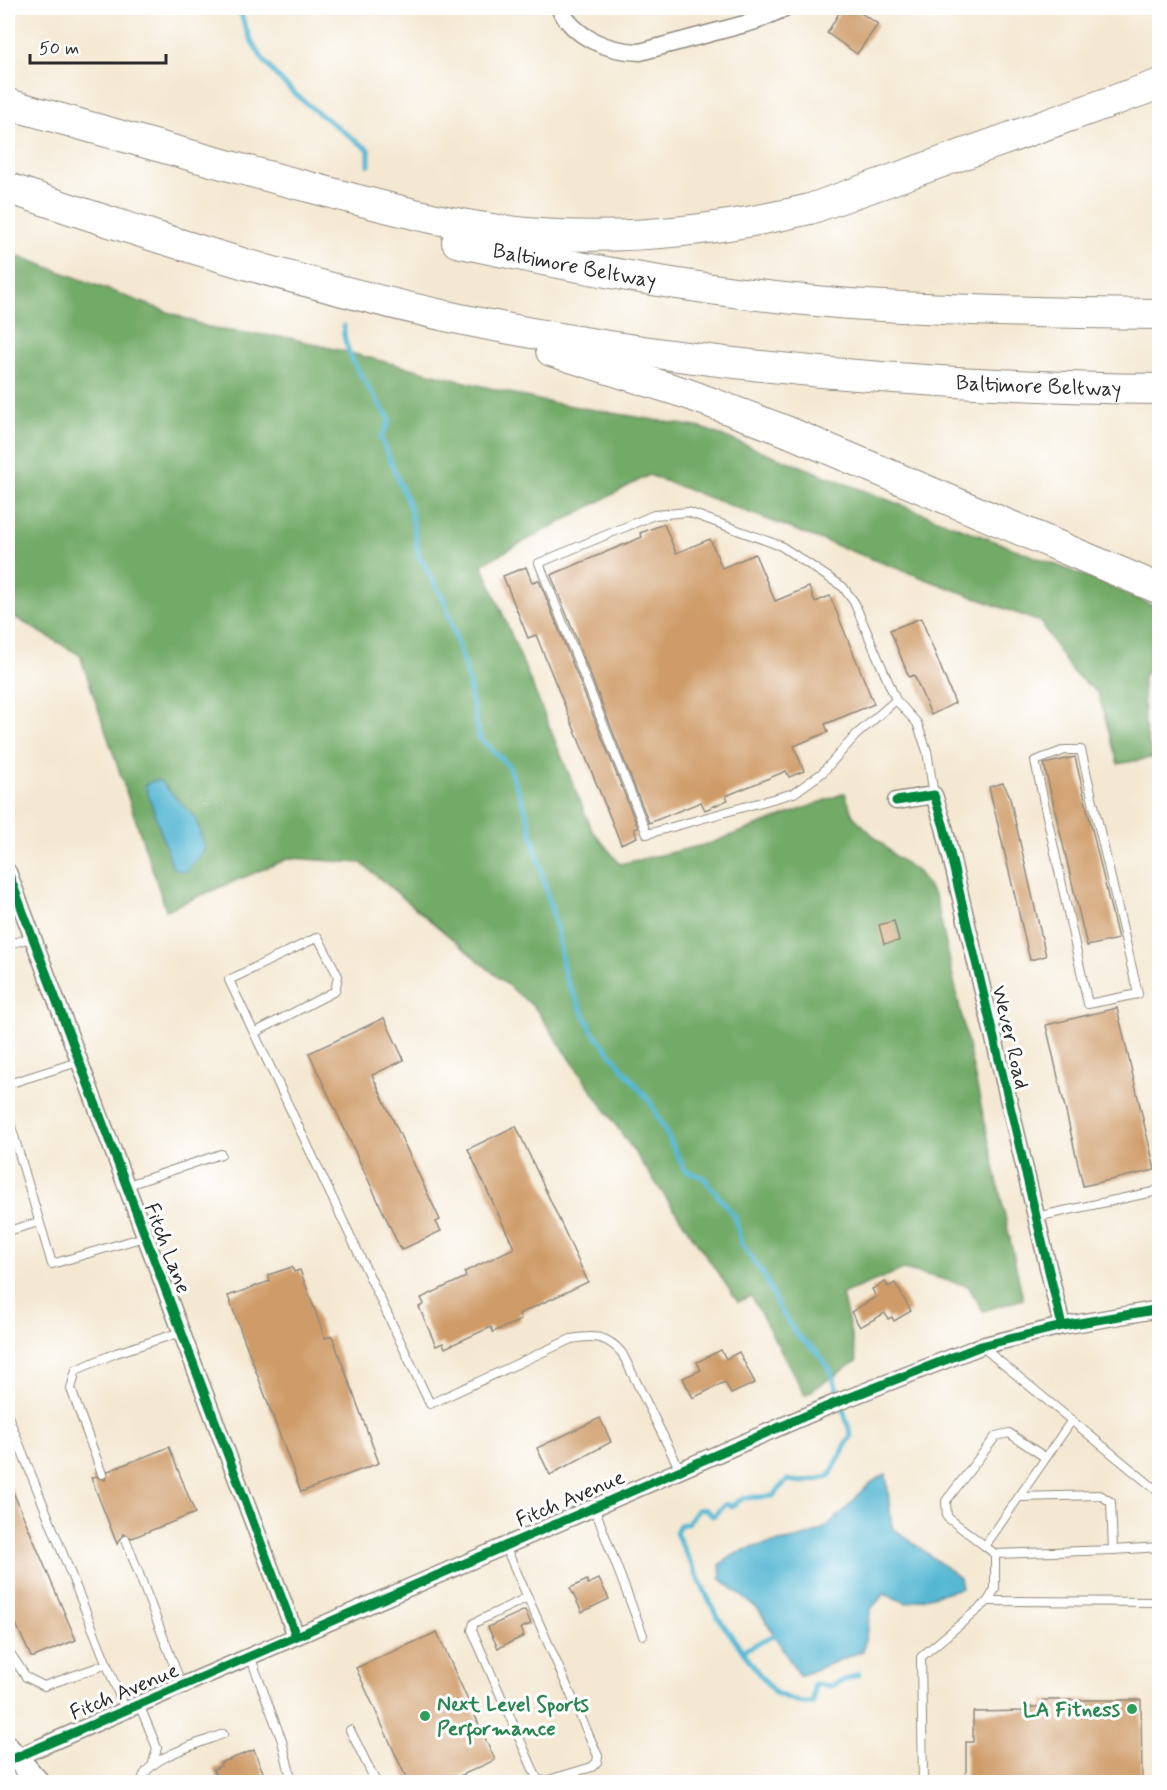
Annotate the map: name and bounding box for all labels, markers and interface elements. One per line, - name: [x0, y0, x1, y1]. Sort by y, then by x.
- scale bar: [30, 27, 166, 65]
- text: 50 m: [39, 37, 79, 61]
- street label: Baltimore Beltway: [490, 237, 658, 295]
- street label: Baltimore Beltway: [955, 369, 1122, 403]
- street label: Wever Road: [985, 983, 1036, 1092]
- street label: Fitch Lane: [137, 1199, 197, 1298]
- street label: Fitch Avenue: [512, 1463, 629, 1534]
- street label: Fitch Avenue: [66, 1656, 183, 1727]
- place label: Next Level Sports Performance: [437, 1691, 590, 1745]
- place label: LA Fitness: [1023, 1696, 1121, 1724]
- marker: LA Fitness: [1125, 1702, 1139, 1716]
- marker: Next Level Sports Performance: [418, 1709, 432, 1723]

